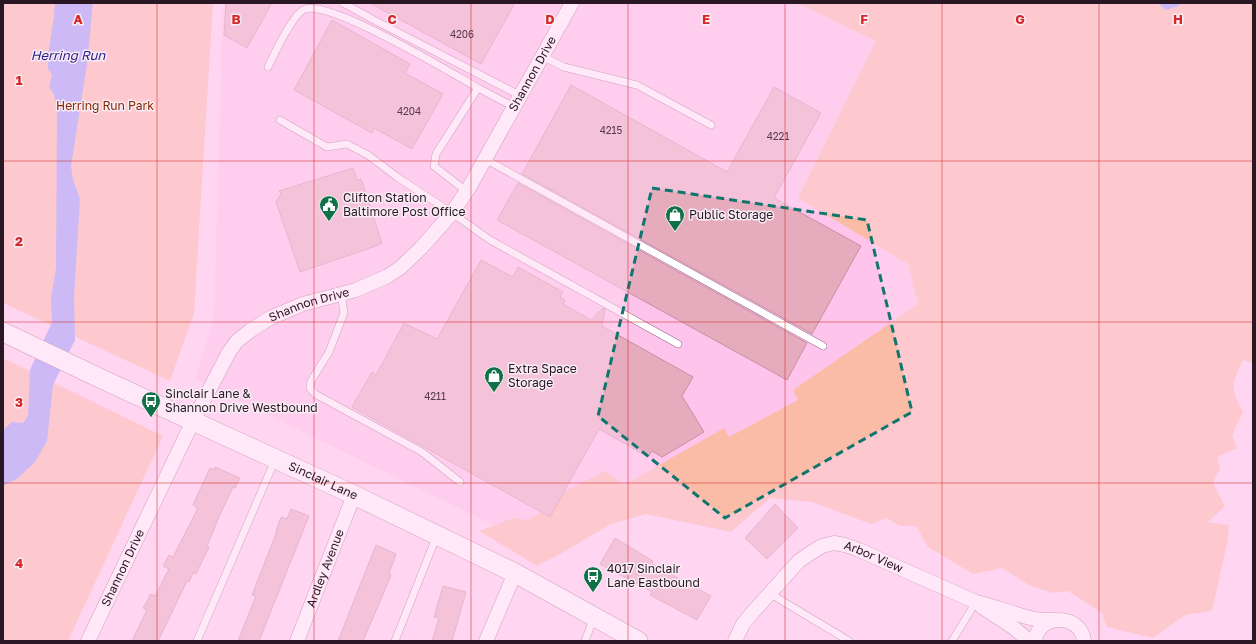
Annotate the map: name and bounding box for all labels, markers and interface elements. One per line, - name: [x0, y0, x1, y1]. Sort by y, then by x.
- text: A: [73, 11, 83, 27]
- text: B: [231, 11, 241, 27]
- text: C: [387, 11, 397, 27]
- text: D: [545, 11, 555, 27]
- text: E: [702, 11, 710, 27]
- text: F: [860, 11, 868, 27]
- text: G: [1015, 11, 1025, 27]
- text: H: [1173, 11, 1183, 27]
- house number: 4206: [450, 28, 474, 40]
- street label: Shannon Drive: [505, 33, 559, 114]
- water label: Herring Run: [31, 47, 106, 63]
- text: 1: [16, 72, 23, 88]
- park label: Herring Run Park: [56, 98, 154, 113]
- house number: 4204: [397, 105, 421, 117]
- house number: 4215: [600, 124, 622, 136]
- house number: 4221: [767, 130, 789, 142]
- place label: Clifton Station Baltimore Post Office: [343, 190, 465, 219]
- public building icon: Clifton Station Baltimore Post Office: [318, 194, 340, 222]
- shop icon: Public Storage: [664, 204, 686, 232]
- place label: Public Storage: [689, 207, 773, 222]
- text: 2: [15, 233, 23, 249]
- street label: Shannon Drive: [266, 284, 351, 325]
- place label: Extra Space Storage: [508, 361, 577, 390]
- shop icon: Extra Space Storage: [483, 365, 505, 393]
- place label: Sinclair Lane & Shannon Drive Westbound: [165, 386, 318, 415]
- bus stop icon: Sinclair Lane & Shannon Drive Westbound: [140, 390, 162, 418]
- house number: 4211: [424, 390, 446, 402]
- text: 3: [15, 394, 23, 410]
- street label: Sinclair Lane: [286, 458, 360, 503]
- street label: Shannon Drive: [98, 527, 147, 609]
- street label: Ardley Avenue: [303, 527, 347, 609]
- street label: Arbor View: [842, 537, 906, 576]
- text: 4: [15, 555, 23, 571]
- place label: 4017 Sinclair Lane Eastbound: [607, 561, 700, 590]
- bus stop icon: 4017 Sinclair Lane Eastbound: [582, 565, 604, 593]

